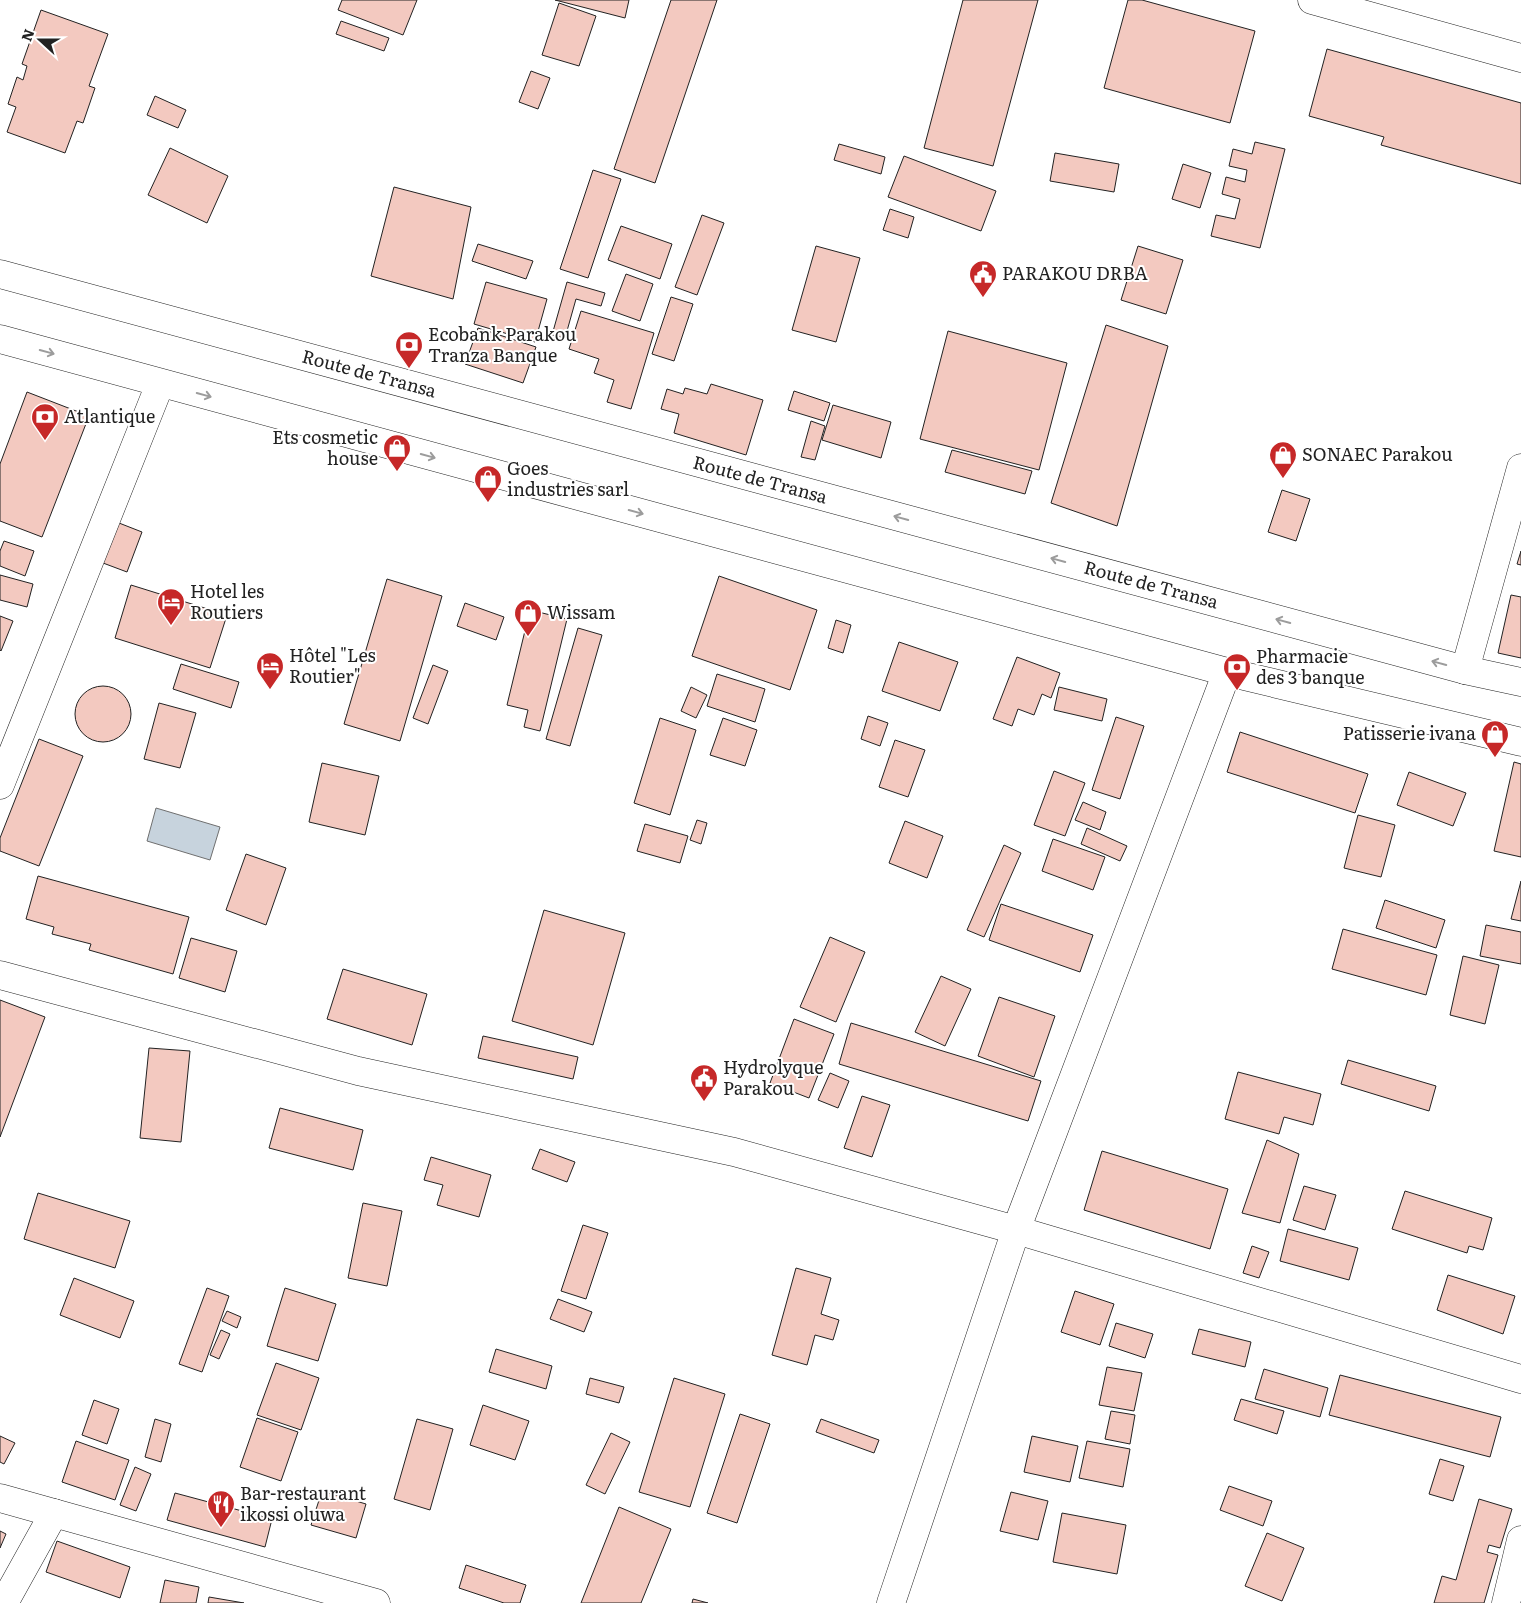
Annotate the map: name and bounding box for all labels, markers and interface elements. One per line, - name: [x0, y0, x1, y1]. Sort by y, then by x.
- north arrow: [15, 15, 65, 65]
- text: N: [15, 26, 38, 44]
- public building icon: PARAKOU DRBA: [968, 259, 998, 298]
- place label: PARAKOU DRBA: [1002, 259, 1148, 286]
- place label: Ecobank Parakou Tranza Banque: [428, 320, 577, 368]
- bank icon: Ecobank Parakou Tranza Banque: [394, 330, 424, 369]
- street label: Route de Transa: [299, 342, 440, 404]
- one-way arrow: [39, 348, 55, 358]
- one-way arrow: [195, 391, 211, 401]
- bank icon: Atlantique: [30, 402, 60, 441]
- place label: Atlantique: [64, 402, 155, 429]
- place label: Ets cosmetic house: [272, 423, 378, 471]
- shop icon: Ets cosmetic house: [382, 433, 412, 472]
- shop icon: SONAEC Parakou: [1268, 440, 1298, 479]
- place label: SONAEC Parakou: [1302, 440, 1453, 467]
- street label: Route de Transa: [690, 448, 831, 510]
- one-way arrow: [420, 452, 436, 461]
- place label: Goes industries sarl: [507, 454, 629, 502]
- shop icon: Goes industries sarl: [473, 464, 503, 503]
- one-way arrow: [627, 508, 643, 517]
- one-way arrow: [894, 512, 910, 522]
- street label: Route de Transa: [1081, 553, 1222, 615]
- one-way arrow: [1051, 555, 1067, 564]
- place label: Hotel les Routiers: [190, 577, 264, 625]
- hotel icon: Hotel les Routiers: [156, 587, 186, 626]
- shop icon: Wissam: [513, 598, 543, 637]
- place label: Wissam: [547, 598, 616, 625]
- one-way arrow: [1275, 615, 1291, 625]
- place label: Hôtel "Les Routier": [289, 641, 376, 689]
- place label: Pharmacie des 3 banque: [1256, 642, 1365, 690]
- hotel icon: Hôtel "Les Routier": [255, 651, 285, 690]
- bank icon: Pharmacie des 3 banque: [1222, 652, 1252, 691]
- one-way arrow: [1432, 658, 1448, 667]
- place label: Patisserie ivana: [1343, 719, 1476, 746]
- shop icon: Patisserie ivana: [1480, 719, 1510, 758]
- place label: Hydrolyque Parakou: [723, 1053, 824, 1101]
- public building icon: Hydrolyque Parakou: [689, 1063, 719, 1102]
- place label: Bar-restaurant ikossi oluwa: [240, 1479, 367, 1527]
- restaurant icon: Bar-restaurant ikossi oluwa: [206, 1489, 236, 1528]

